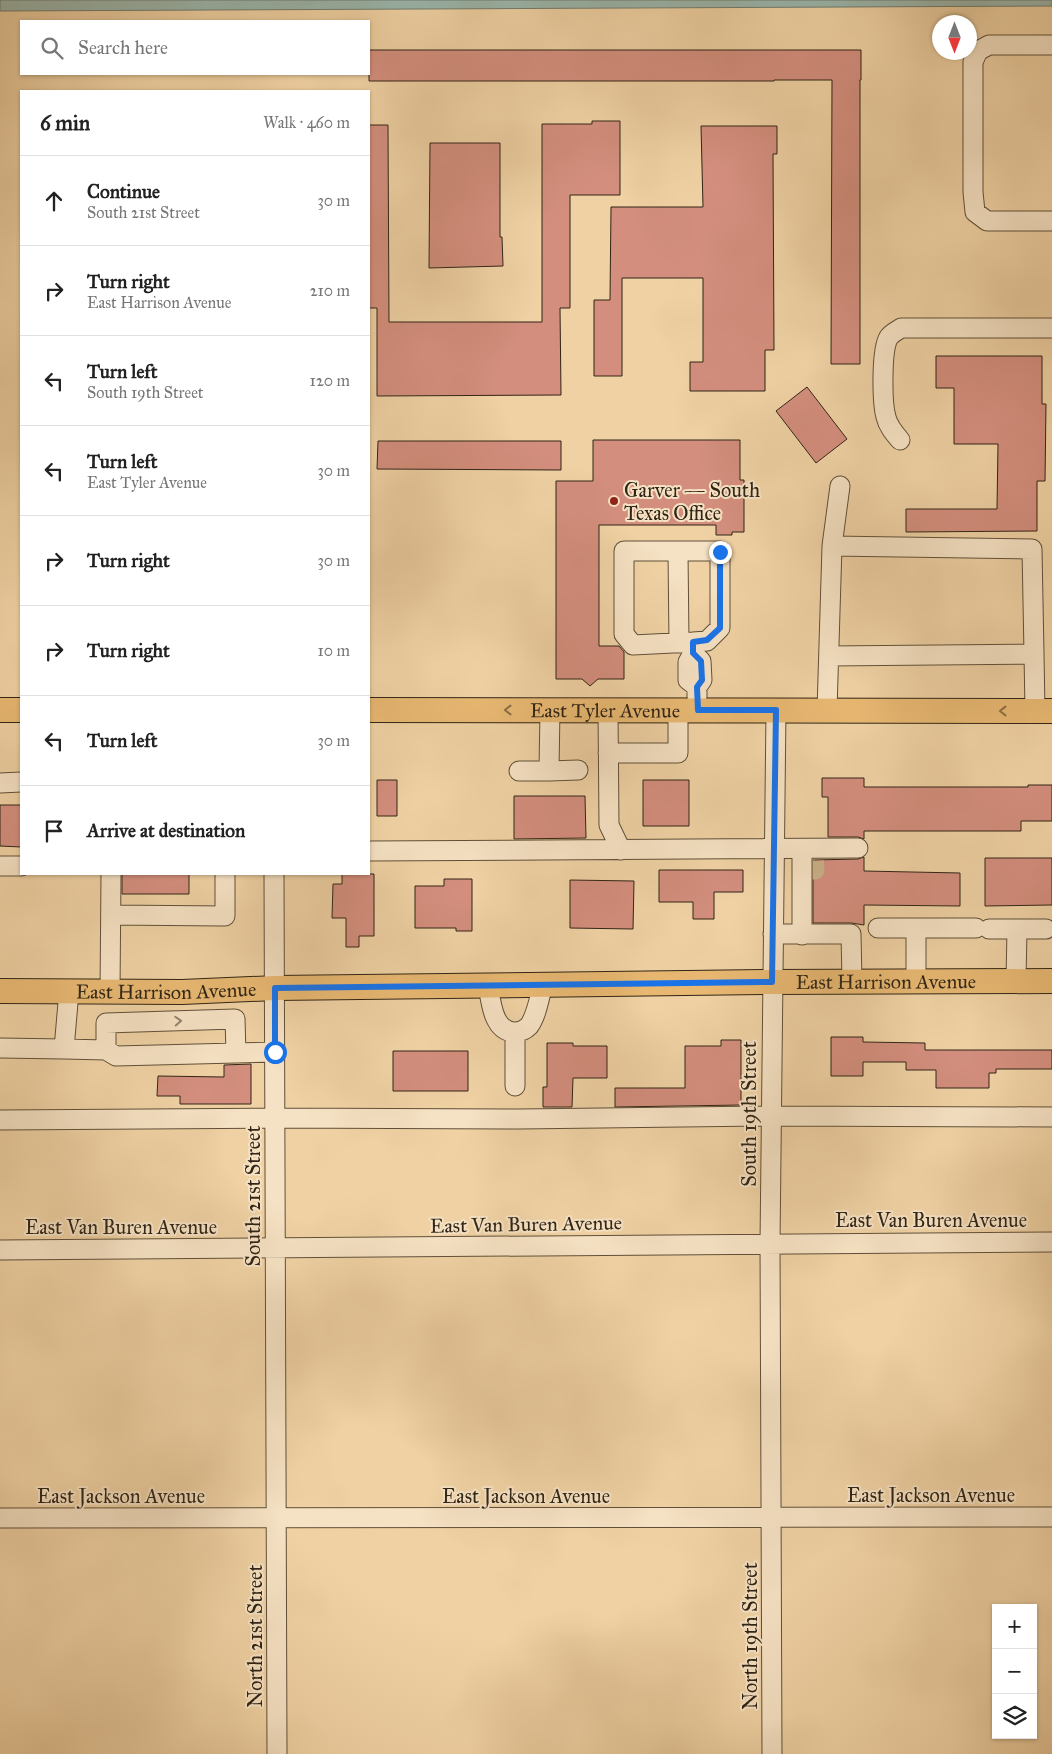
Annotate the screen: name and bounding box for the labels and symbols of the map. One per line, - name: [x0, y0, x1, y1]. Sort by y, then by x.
- north arrow: [932, 15, 977, 60]
- place label: Garver — South Texas Office: [624, 478, 760, 525]
- marker: Garver — South Texas Office: [608, 495, 620, 507]
- route end: [709, 541, 732, 564]
- street label: East Tyler Avenue: [530, 698, 680, 722]
- one-way arrow: [504, 705, 512, 715]
- one-way arrow: [999, 706, 1007, 716]
- street label: East Harrison Avenue: [796, 969, 976, 994]
- street label: East Harrison Avenue: [76, 977, 257, 1004]
- one-way arrow: [175, 1016, 183, 1027]
- route start: [264, 1041, 287, 1064]
- street label: South 19th Street: [737, 1041, 761, 1187]
- street label: South 21st Street: [241, 1125, 265, 1267]
- street label: East Van Buren Avenue: [835, 1208, 1027, 1232]
- street label: East Van Buren Avenue: [430, 1210, 622, 1238]
- street label: East Van Buren Avenue: [25, 1215, 217, 1239]
- street label: East Jackson Avenue: [847, 1483, 1015, 1508]
- street label: East Jackson Avenue: [37, 1484, 205, 1509]
- street label: East Jackson Avenue: [442, 1484, 610, 1509]
- street label: North 19th Street: [738, 1562, 762, 1710]
- street label: North 21st Street: [243, 1565, 267, 1707]

